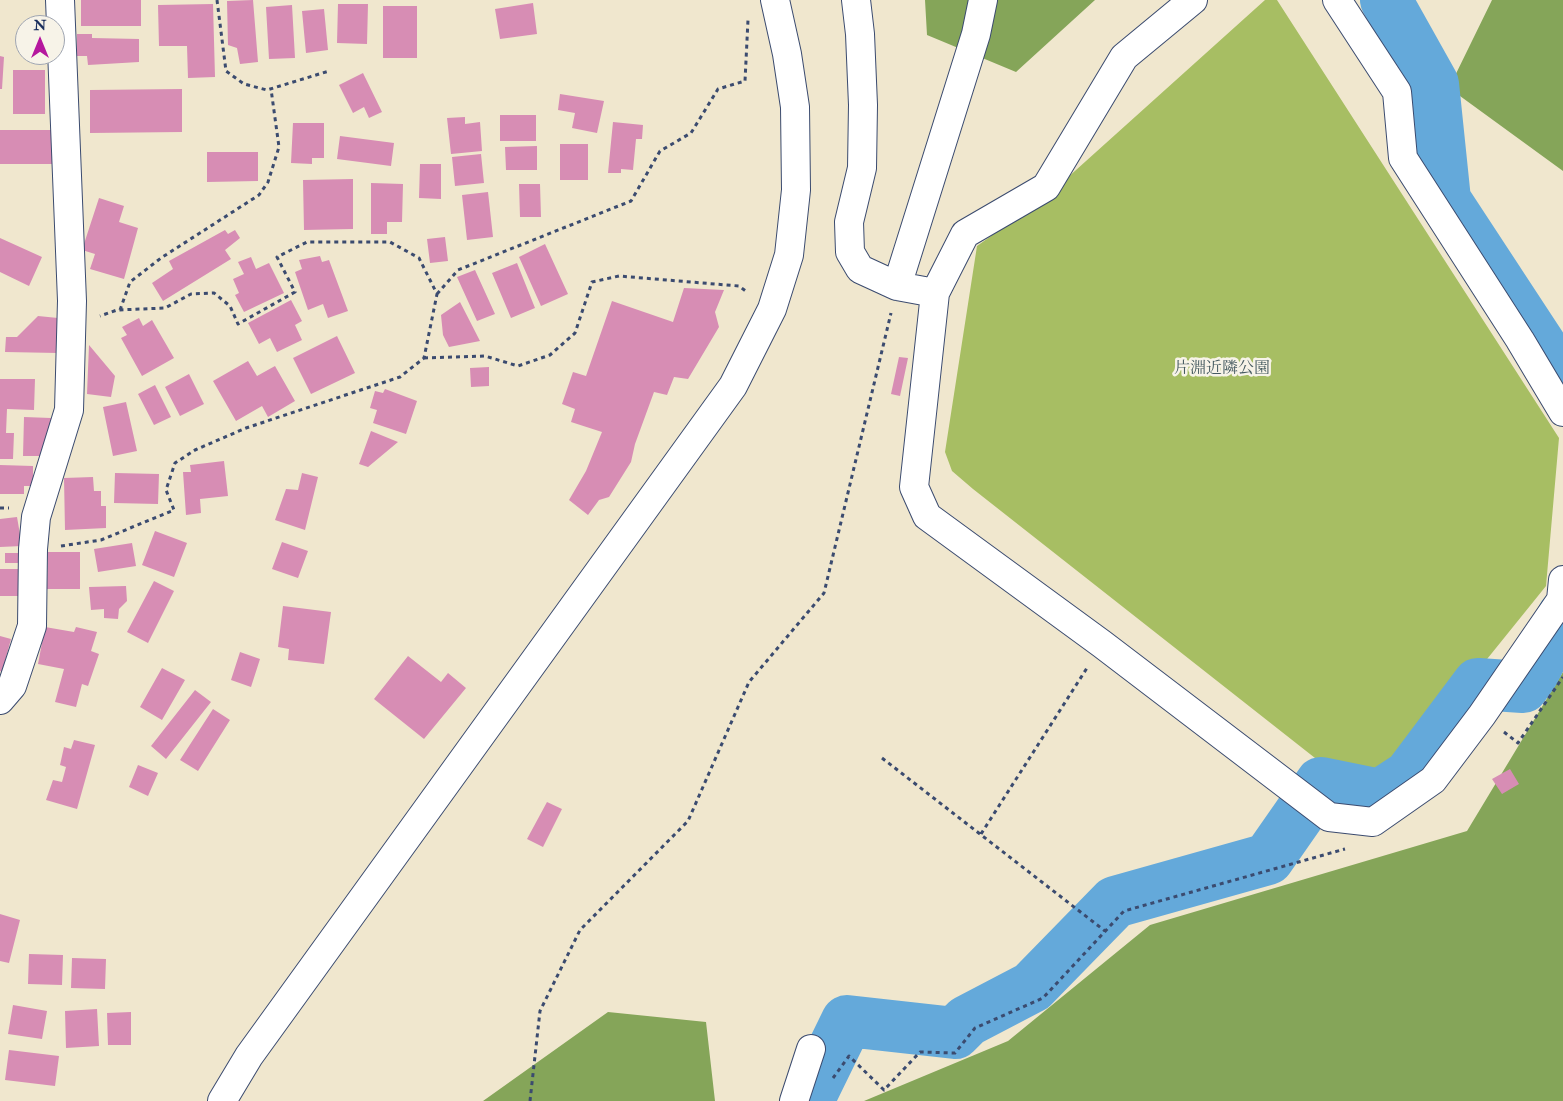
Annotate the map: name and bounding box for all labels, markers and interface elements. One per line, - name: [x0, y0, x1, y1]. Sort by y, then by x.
- north arrow: [15, 15, 65, 65]
- text: N: [34, 17, 46, 34]
- park label: 片淵近隣公園: [1174, 360, 1270, 380]

